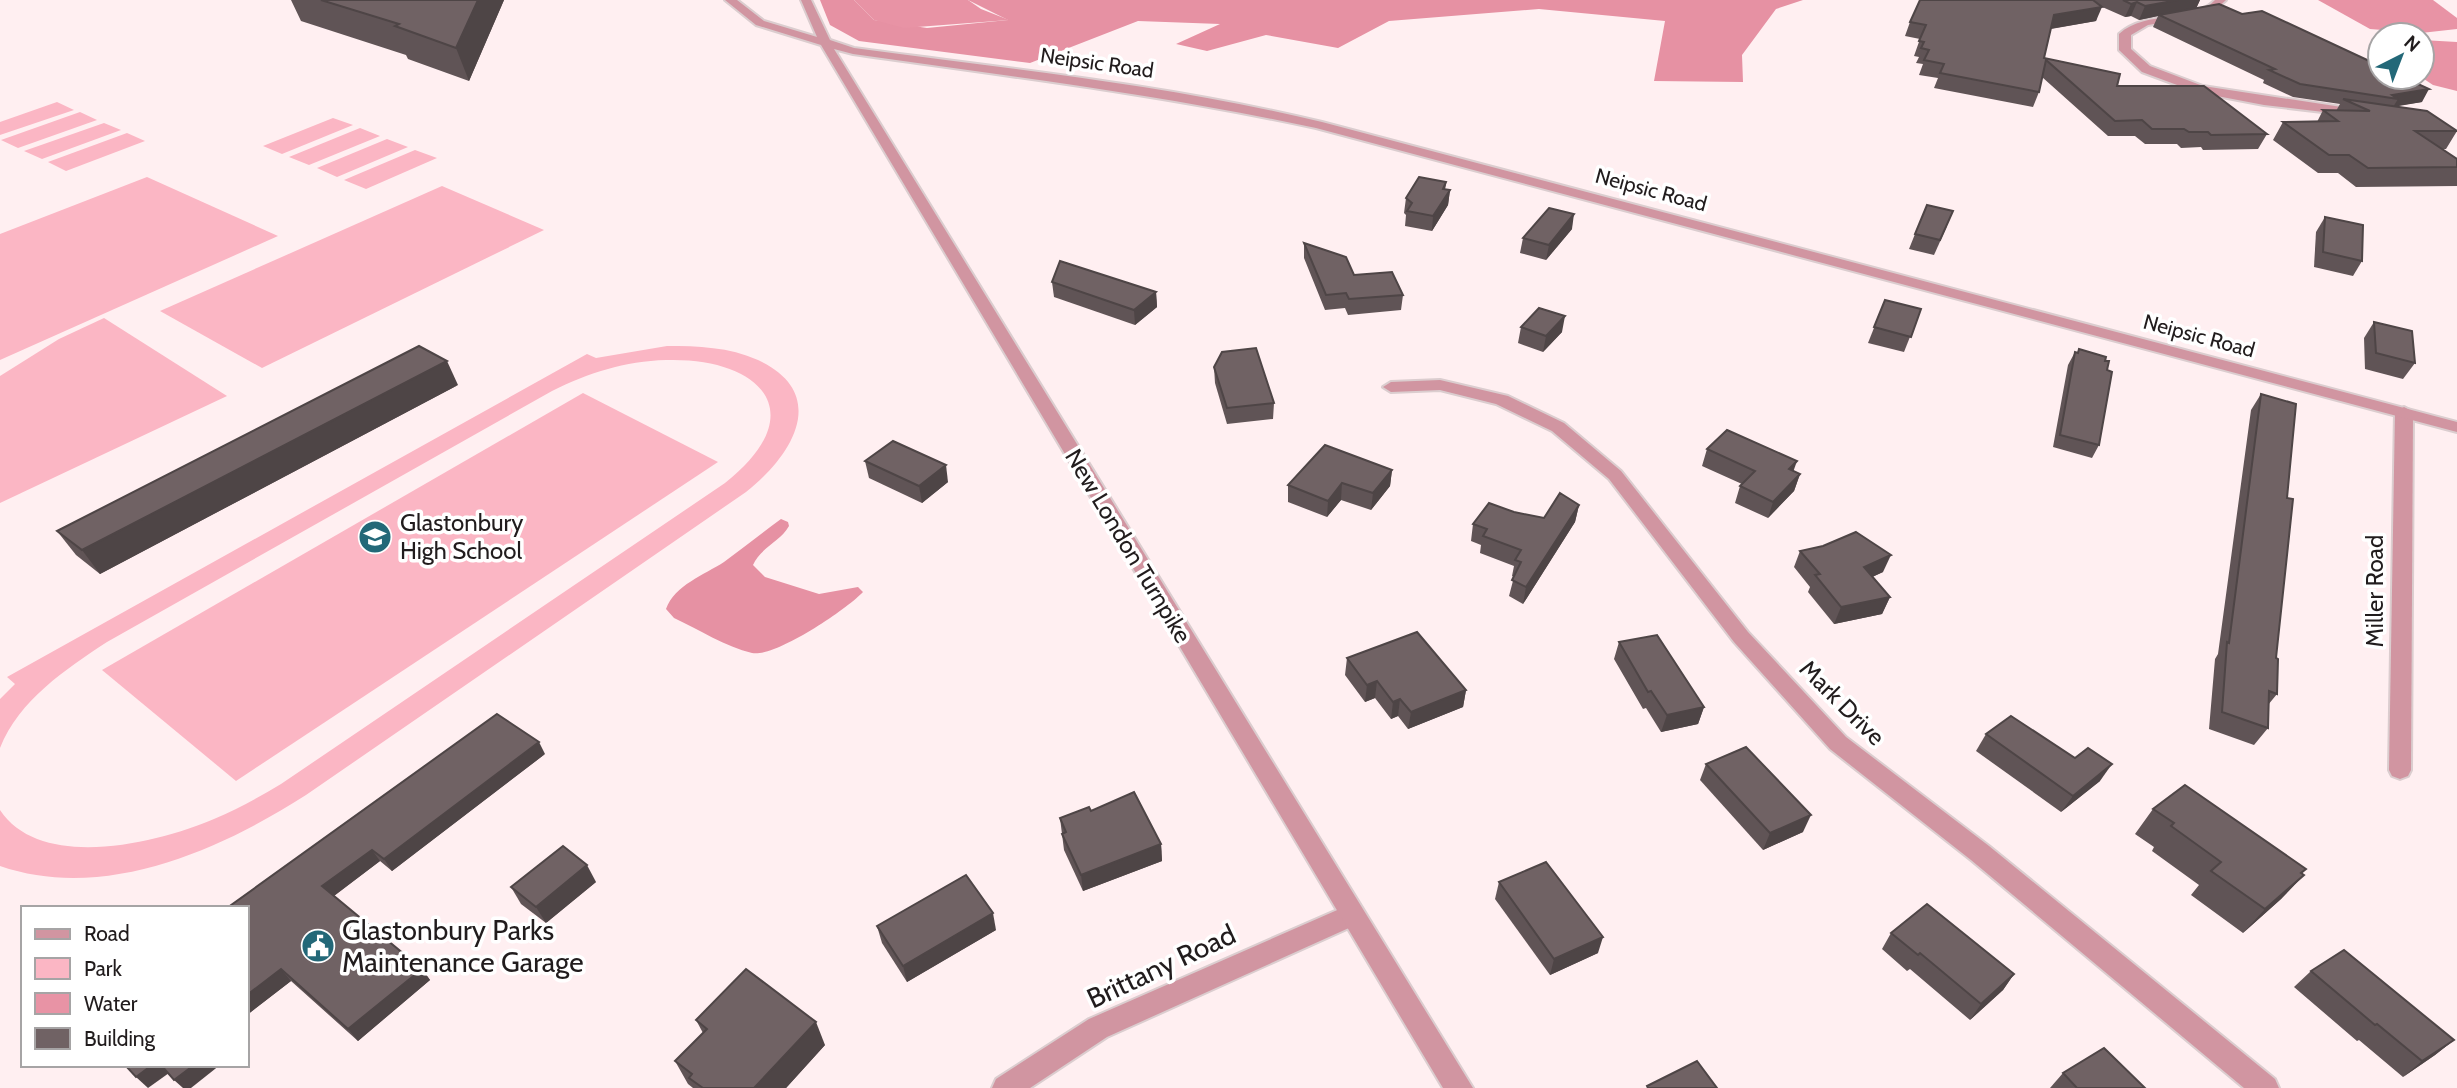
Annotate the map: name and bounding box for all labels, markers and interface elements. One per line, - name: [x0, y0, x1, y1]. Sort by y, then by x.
- north arrow: [2366, 21, 2436, 91]
- text: N: [2399, 31, 2425, 57]
- street label: Neipsic Road: [1039, 42, 1155, 83]
- street label: Neipsic Road: [1593, 163, 1710, 216]
- street label: Neipsic Road: [2141, 309, 2258, 362]
- street label: New London Turnpike: [1059, 444, 1198, 648]
- place label: Glastonbury High School: [400, 508, 523, 565]
- school or university icon: Glastonbury High School: [356, 518, 394, 556]
- street label: Miller Road: [2360, 535, 2389, 647]
- street label: Mark Drive: [1794, 654, 1891, 751]
- legend: [21, 906, 248, 1067]
- place label: Glastonbury Parks Maintenance Garage: [342, 913, 584, 979]
- street label: Brittany Road: [1081, 917, 1241, 1015]
- text: Road: [84, 921, 130, 946]
- public building icon: Glastonbury Parks Maintenance Garage: [299, 927, 337, 965]
- text: Park: [84, 956, 122, 981]
- text: Water: [84, 991, 138, 1016]
- text: Building: [84, 1026, 156, 1051]

